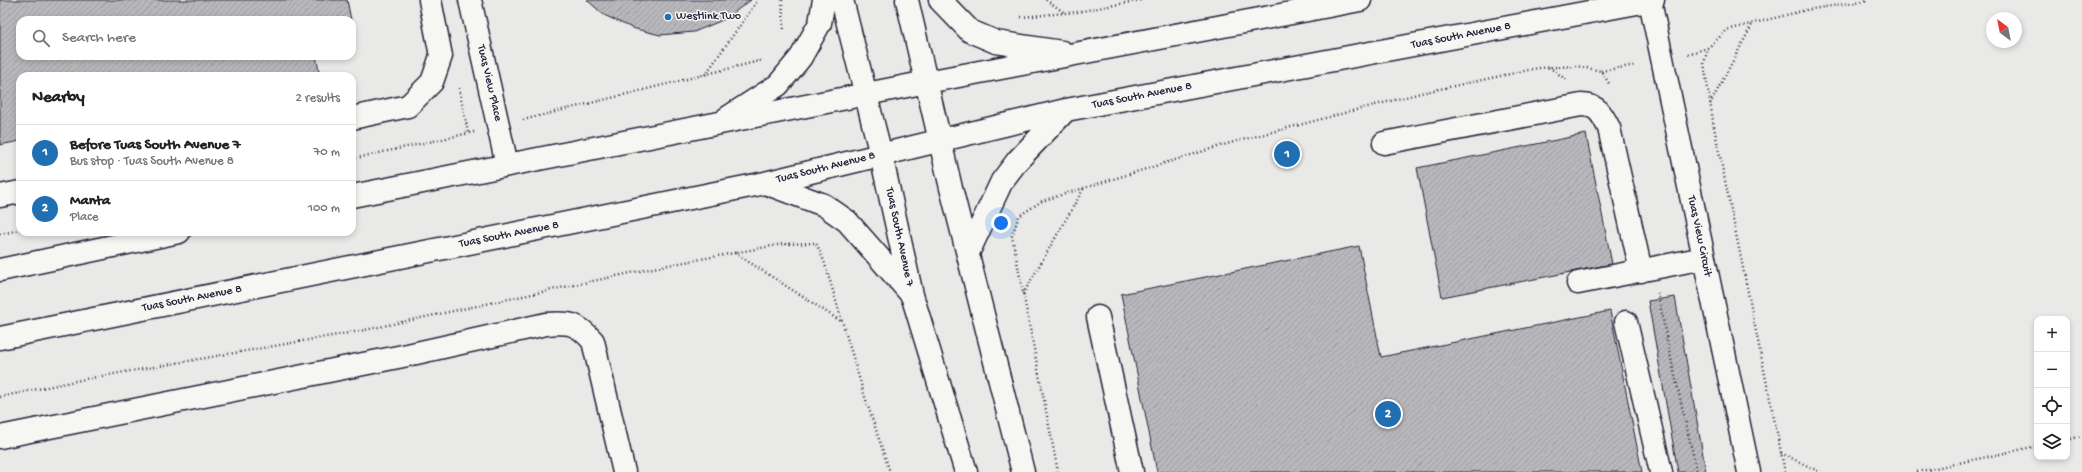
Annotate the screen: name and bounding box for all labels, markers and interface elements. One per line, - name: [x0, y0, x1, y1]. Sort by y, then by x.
- place label: Westlink Two: [676, 10, 741, 24]
- marker: Westlink Two: [663, 12, 673, 22]
- north arrow: [1986, 12, 2022, 48]
- search box: [16, 16, 356, 60]
- street label: Tuas South Avenue 8: [1409, 19, 1512, 53]
- icon: search: [30, 27, 52, 49]
- text: Search here: [62, 29, 136, 47]
- street label: Tuas View Place: [473, 42, 505, 123]
- street label: Tuas South Avenue 8: [1090, 79, 1193, 113]
- text: Nearby: [32, 88, 85, 108]
- text: 2 results: [295, 91, 340, 106]
- text: Before Tuas South Avenue 7: [70, 136, 241, 154]
- pin: 1: [1274, 139, 1300, 169]
- text: 1: [42, 145, 48, 160]
- text: 70 m: [314, 145, 340, 160]
- street label: Tuas South Avenue 8: [774, 149, 877, 187]
- text: Bus stop · Tuas South Avenue 8: [70, 154, 234, 169]
- street label: Tuas South Avenue 7: [881, 185, 916, 289]
- text: Manta: [70, 192, 110, 210]
- street label: Tuas View Circuit: [1683, 193, 1715, 279]
- text: 2: [42, 201, 48, 216]
- text: 100 m: [308, 201, 340, 216]
- text: Place: [70, 210, 98, 225]
- your location: [991, 213, 1011, 233]
- street label: Tuas South Avenue 8: [457, 218, 560, 252]
- street label: Tuas South Avenue 8: [140, 282, 243, 316]
- map controls: [2034, 316, 2070, 460]
- button: +: [2034, 316, 2070, 352]
- button: −: [2034, 352, 2070, 388]
- button: locate: [2034, 388, 2070, 424]
- pin: 2: [1375, 399, 1401, 429]
- button: layers: [2034, 424, 2070, 460]

